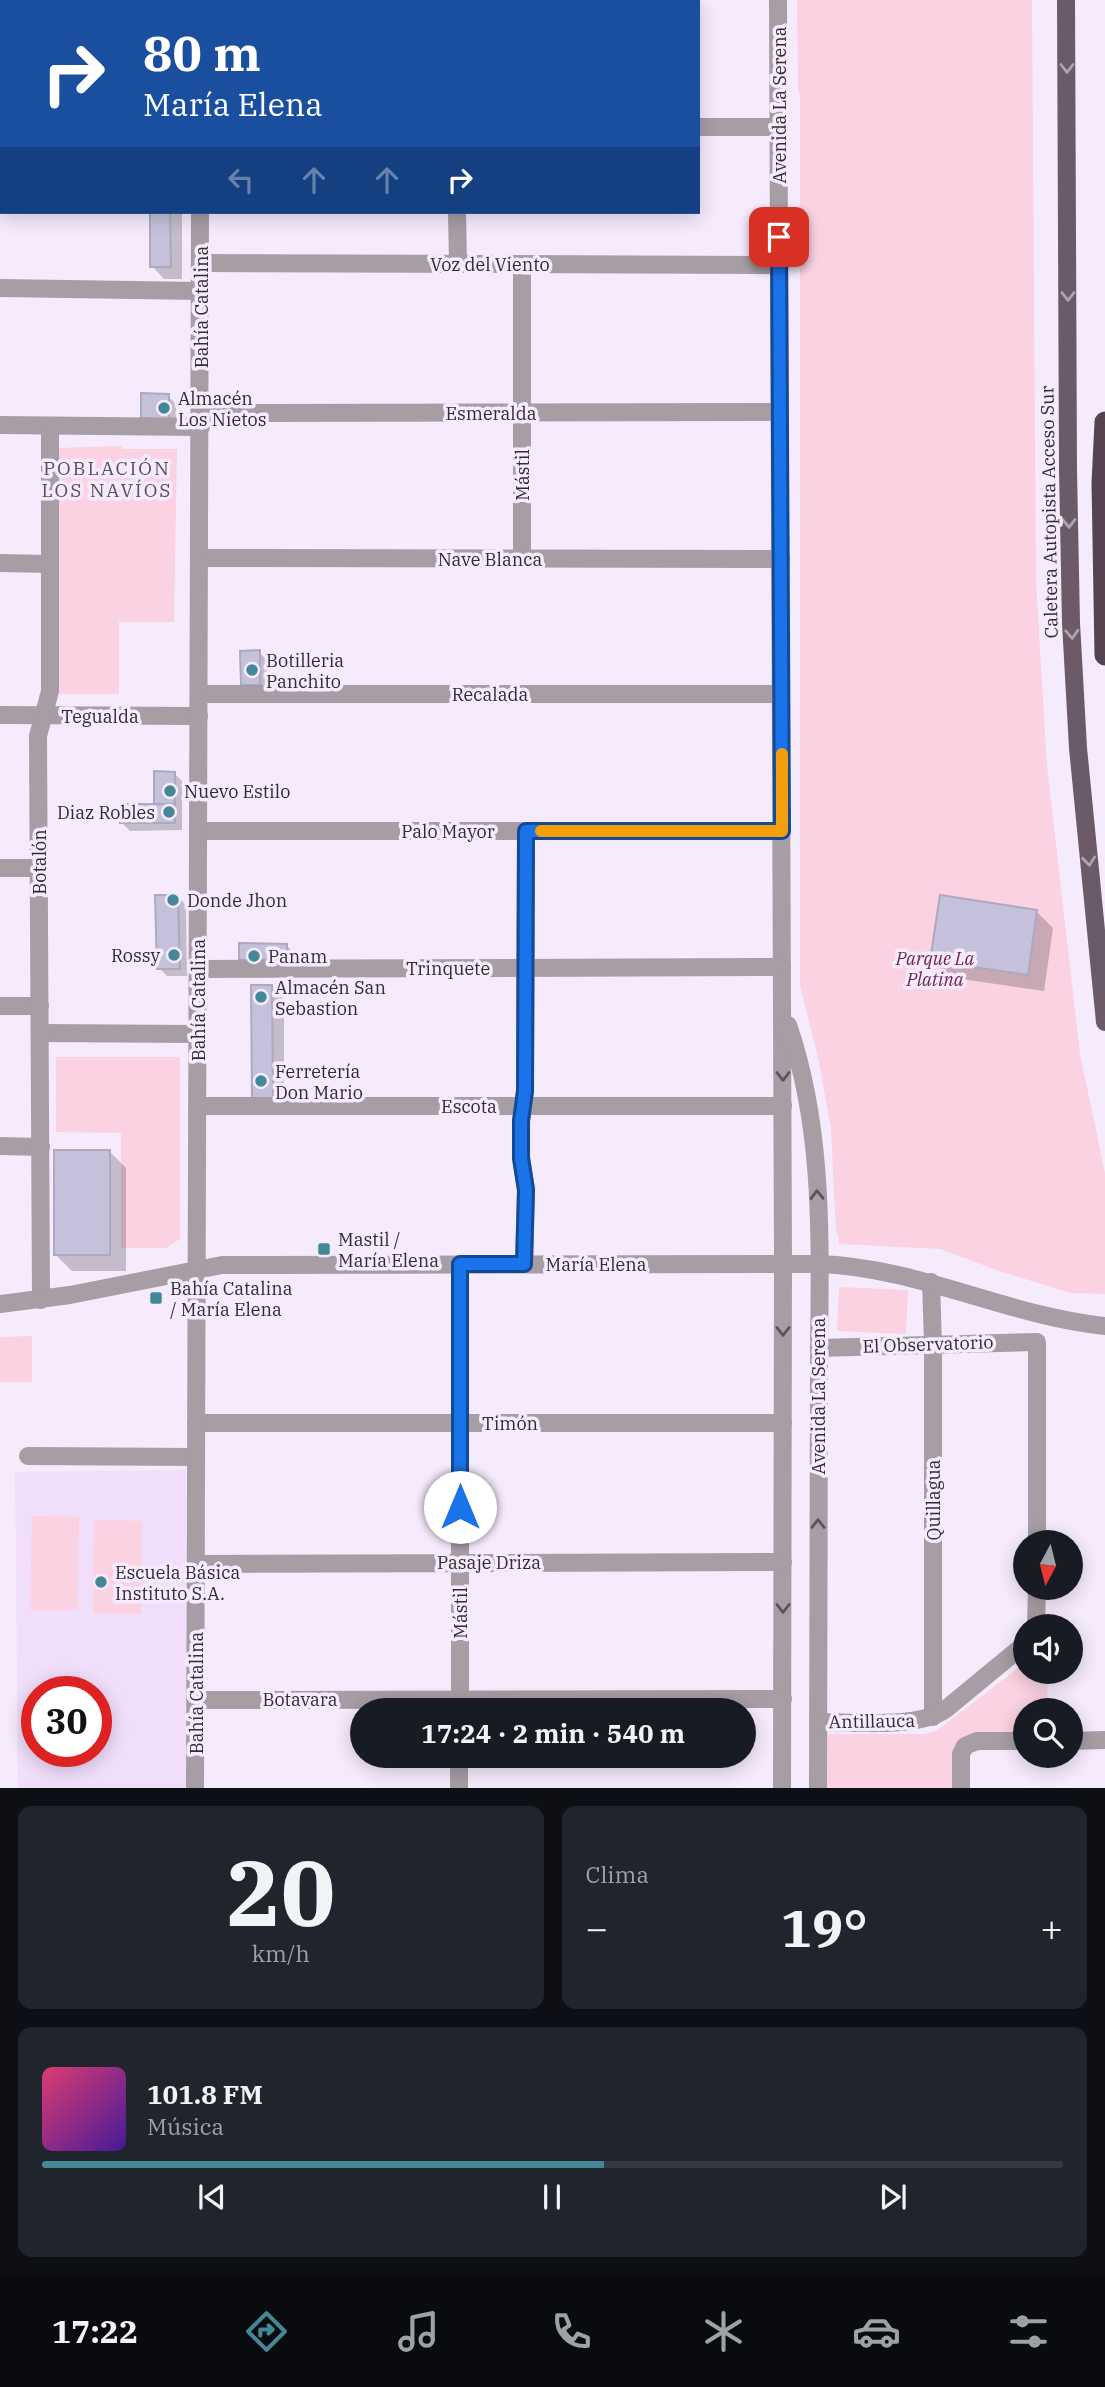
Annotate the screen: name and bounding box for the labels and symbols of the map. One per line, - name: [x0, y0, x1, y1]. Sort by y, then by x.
- street label: Avenida La Serena: [768, 26, 791, 183]
- one-way arrow: [1059, 63, 1075, 74]
- pin: [749, 207, 809, 267]
- street label: Bahía Catalina: [190, 246, 213, 368]
- street label: Voz del Viento: [430, 253, 550, 276]
- one-way arrow: [1060, 291, 1076, 301]
- street label: Caletera Autopista Acceso Sur: [1035, 385, 1063, 639]
- place label: Almacén Los Nietos: [178, 387, 266, 431]
- marker: Almacén Los Nietos: [156, 400, 172, 416]
- street label: Esmeralda: [445, 402, 537, 425]
- street label: Mástil: [511, 449, 534, 501]
- district label: POBLACIÓN LOS NAVÍOS: [42, 456, 172, 502]
- one-way arrow: [1061, 518, 1077, 529]
- street label: Nave Blanca: [438, 548, 542, 571]
- one-way arrow: [1064, 629, 1079, 640]
- place label: Botilleria Panchito: [266, 649, 344, 693]
- marker: Botilleria Panchito: [244, 662, 260, 678]
- street label: Recalada: [452, 683, 528, 706]
- street label: Tegualda: [61, 705, 139, 728]
- place label: Nuevo Estilo: [184, 780, 290, 803]
- marker: Nuevo Estilo: [162, 783, 178, 799]
- place label: Diaz Robles: [57, 801, 155, 824]
- marker: Diaz Robles: [161, 804, 177, 820]
- street label: Palo Mayor: [401, 820, 495, 843]
- street label: Botalón: [28, 829, 51, 895]
- one-way arrow: [1081, 856, 1096, 867]
- place label: Donde Jhon: [187, 889, 287, 912]
- marker: Donde Jhon: [165, 892, 181, 908]
- street label: Bahía Catalina: [187, 939, 210, 1061]
- place label: Rossy: [111, 944, 160, 967]
- place label: Panam: [268, 945, 327, 968]
- marker: Rossy: [166, 947, 182, 963]
- park label: Parque La Platina: [895, 947, 974, 991]
- marker: Panam: [246, 948, 262, 964]
- street label: Trinquete: [406, 957, 490, 980]
- place label: Almacén San Sebastion: [275, 976, 386, 1020]
- marker: Almacén San Sebastion: [253, 989, 269, 1005]
- place label: Ferretería Don Mario: [275, 1060, 363, 1104]
- one-way arrow: [775, 1072, 791, 1082]
- marker: Ferretería Don Mario: [253, 1073, 269, 1089]
- street label: Escota: [441, 1095, 497, 1118]
- one-way arrow: [809, 1190, 825, 1200]
- place label: Mastil / María Elena: [338, 1228, 439, 1272]
- marker: Mastil / María Elena: [316, 1241, 332, 1257]
- street label: María Elena: [545, 1253, 647, 1276]
- place label: Bahía Catalina / María Elena: [170, 1277, 293, 1321]
- marker: Bahía Catalina / María Elena: [148, 1290, 164, 1306]
- street label: Avenida La Serena: [807, 1317, 830, 1474]
- one-way arrow: [775, 1326, 791, 1337]
- street label: El Observatorio: [862, 1330, 994, 1358]
- street label: Timón: [482, 1412, 538, 1435]
- street label: Quillagua: [922, 1459, 945, 1541]
- position arrow: [423, 1470, 497, 1544]
- one-way arrow: [810, 1519, 826, 1529]
- north arrow: [1013, 1530, 1083, 1600]
- street label: Pasaje Driza: [437, 1551, 541, 1574]
- place label: Escuela Básica Instituto S.A.: [115, 1561, 240, 1605]
- marker: Escuela Básica Instituto S.A.: [93, 1574, 109, 1590]
- street label: Mástil: [449, 1587, 472, 1639]
- one-way arrow: [775, 1603, 791, 1613]
- street label: Bahía Catalina: [185, 1632, 208, 1754]
- speed limit sign: 30: [21, 1676, 112, 1767]
- street label: Botavara: [262, 1688, 338, 1711]
- street label: Antillauca: [828, 1709, 916, 1733]

